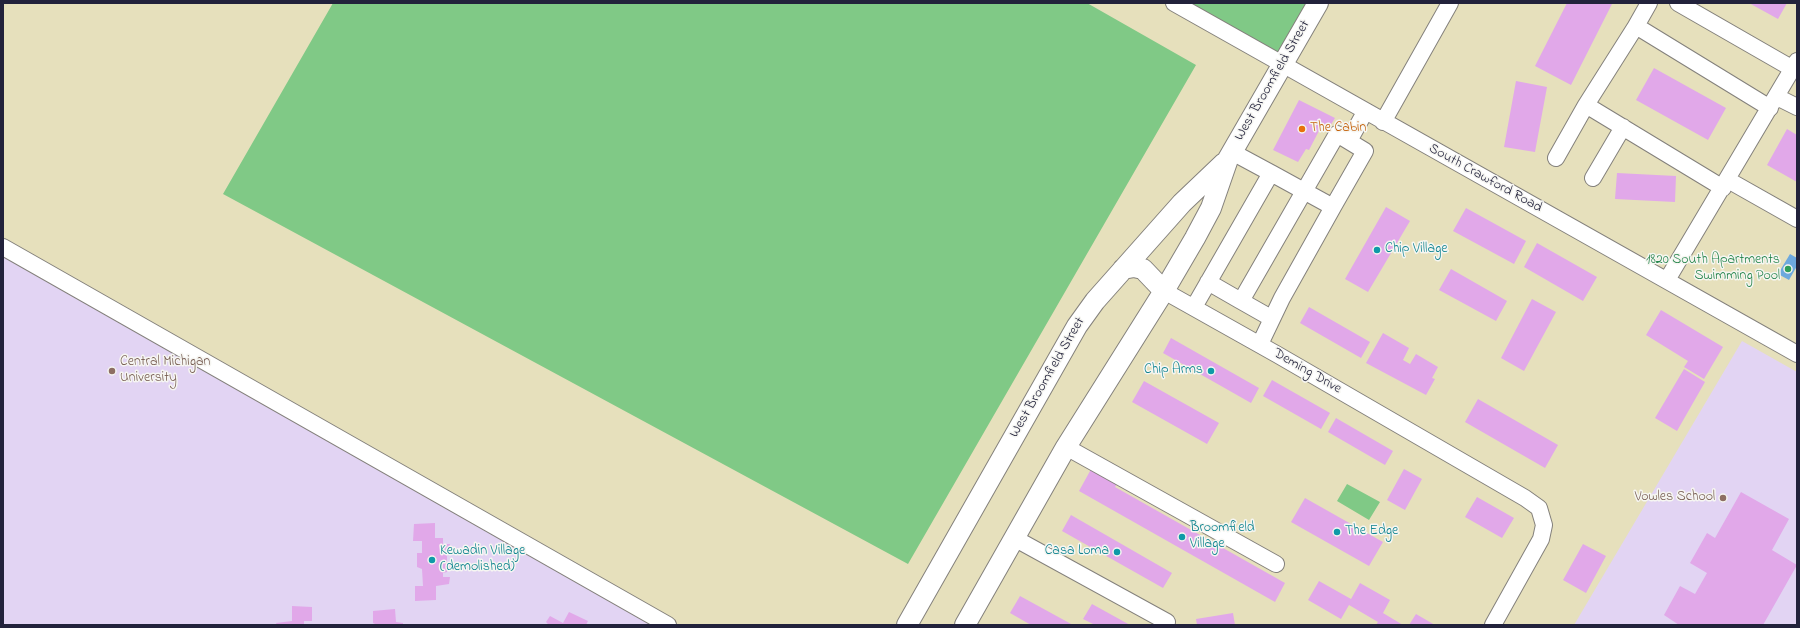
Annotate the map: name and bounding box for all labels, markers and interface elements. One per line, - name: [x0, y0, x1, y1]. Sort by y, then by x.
- street label: West Broomfield Street: [1232, 18, 1314, 144]
- place label: The Cabin: [1310, 121, 1367, 137]
- marker: The Cabin: [1297, 124, 1307, 134]
- street label: South Crawford Road: [1425, 141, 1545, 217]
- place label: Chip Village: [1385, 242, 1448, 258]
- marker: Chip Village: [1372, 245, 1382, 255]
- place label: 1820 South Apartments Swimming Pool: [1646, 253, 1780, 286]
- marker: 1820 South Apartments Swimming Pool: [1783, 264, 1793, 274]
- street label: West Broomfield Street: [1007, 315, 1089, 441]
- street label: Deming Drive: [1270, 346, 1344, 398]
- place label: Central Michigan University: [120, 355, 210, 388]
- place label: Chip Arms: [1144, 363, 1203, 379]
- marker: Central Michigan University: [107, 366, 117, 376]
- marker: Chip Arms: [1206, 366, 1216, 376]
- place label: Vowles School: [1635, 490, 1715, 506]
- marker: Vowles School: [1718, 493, 1728, 503]
- place label: Broomfield Village: [1190, 521, 1255, 554]
- place label: The Edge: [1345, 524, 1398, 540]
- marker: The Edge: [1332, 527, 1342, 537]
- marker: Broomfield Village: [1177, 532, 1187, 542]
- place label: Kewadin Village (demolished): [440, 544, 525, 576]
- place label: Casa Loma: [1045, 544, 1109, 560]
- marker: Casa Loma: [1112, 547, 1122, 557]
- marker: Kewadin Village (demolished): [427, 555, 437, 565]

